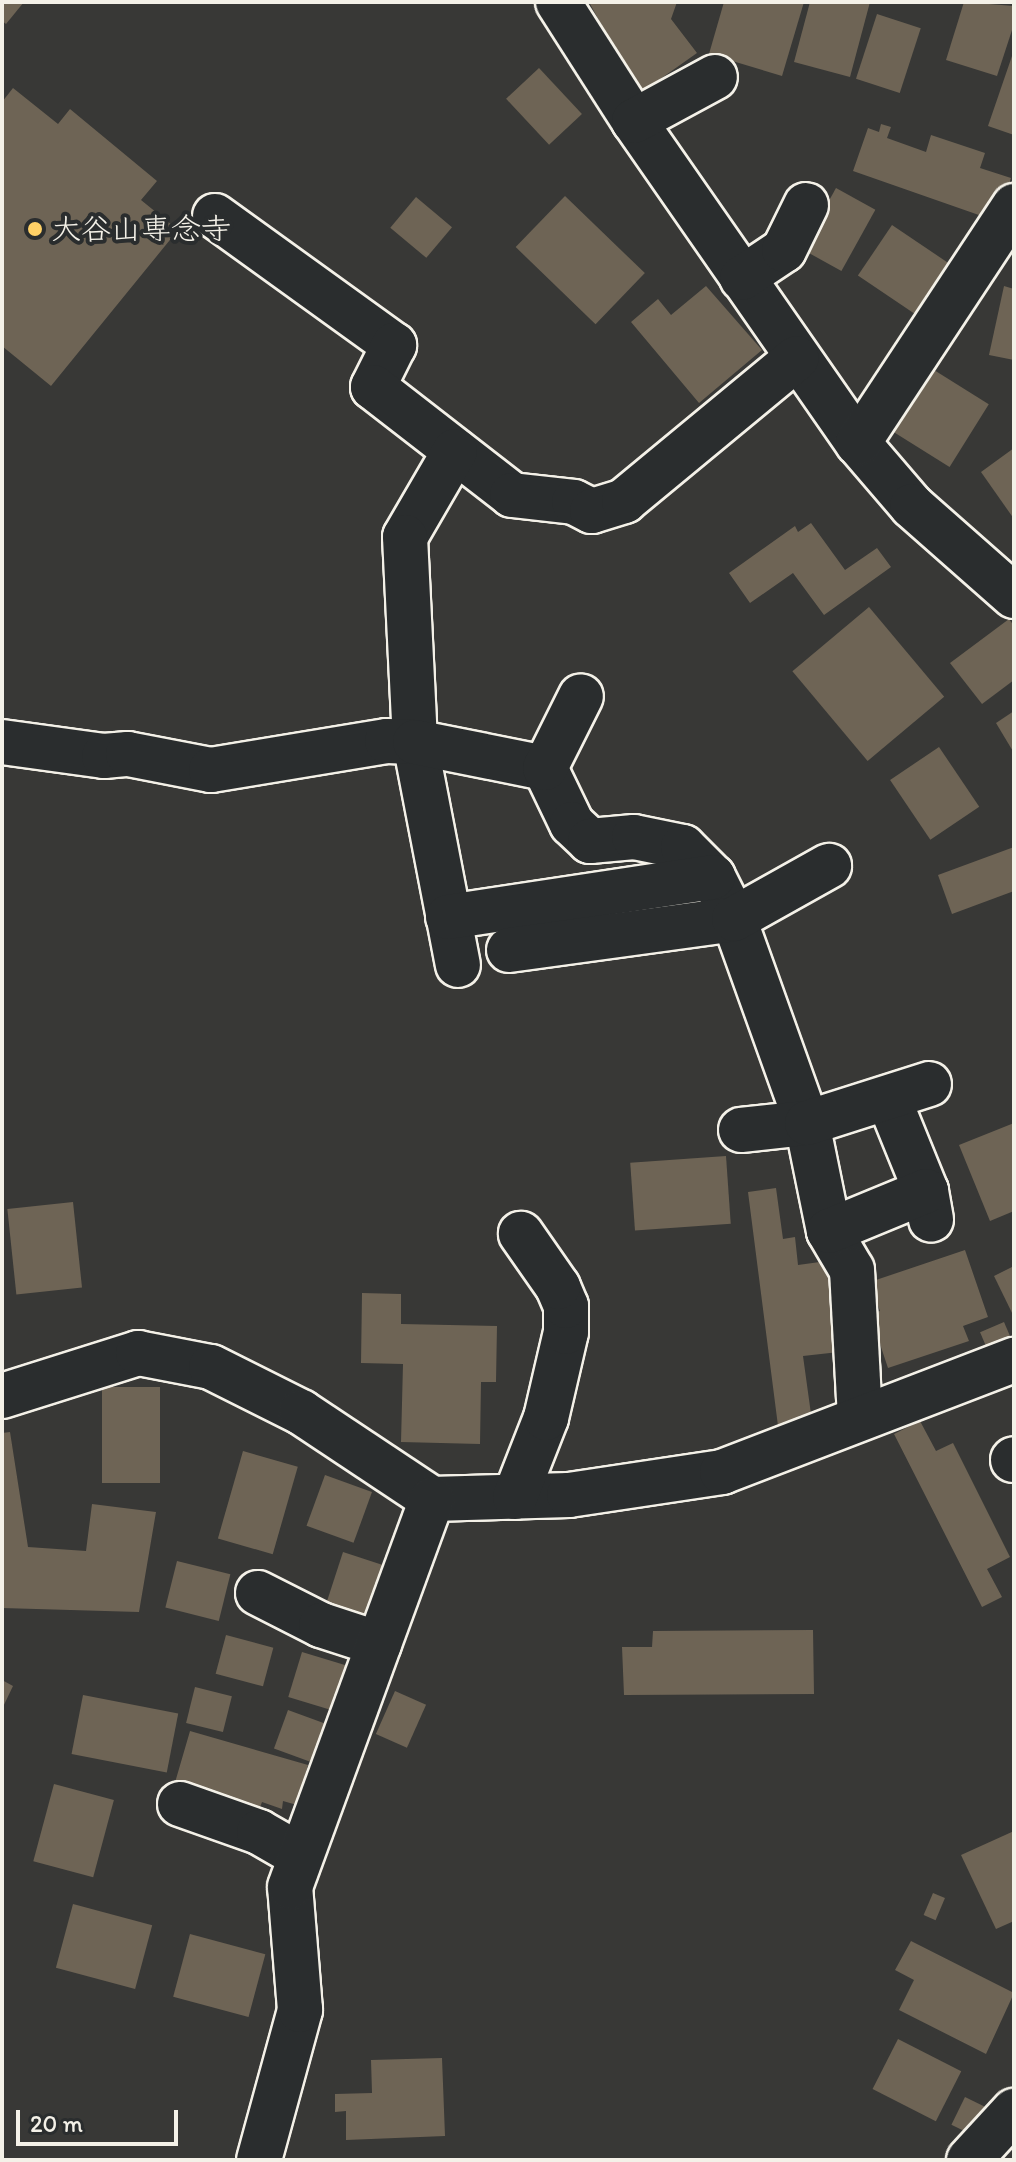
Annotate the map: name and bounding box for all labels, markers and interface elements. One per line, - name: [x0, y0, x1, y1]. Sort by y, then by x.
- place label: 大谷山専念寺: [51, 211, 231, 247]
- marker: 大谷山専念寺: [26, 220, 44, 238]
- scale bar: [20, 2094, 182, 2144]
- text: 20 m: [30, 2109, 83, 2138]

